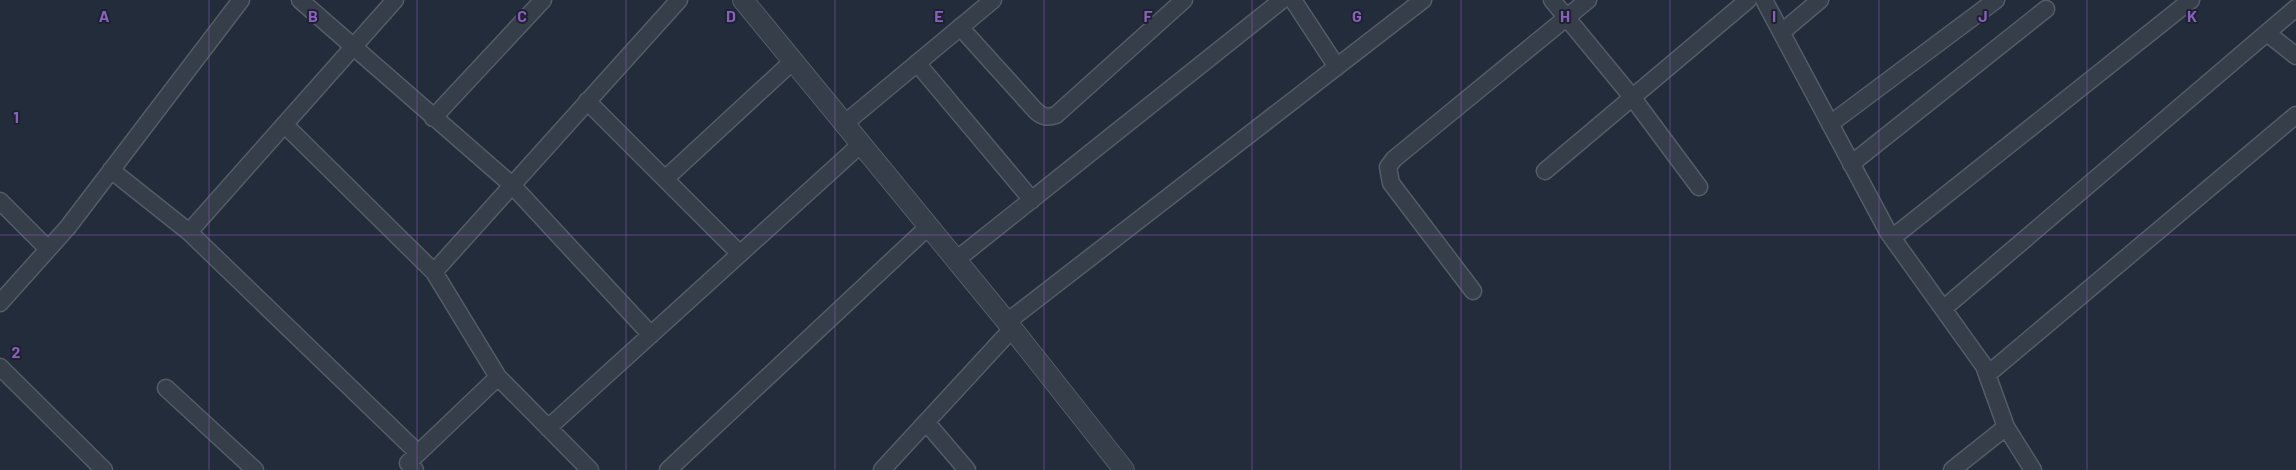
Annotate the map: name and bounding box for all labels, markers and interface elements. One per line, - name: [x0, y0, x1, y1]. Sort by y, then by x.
- text: A: [99, 6, 110, 25]
- text: B: [308, 6, 318, 25]
- text: C: [517, 6, 527, 25]
- text: D: [726, 6, 736, 25]
- text: E: [934, 6, 944, 25]
- text: F: [1144, 6, 1153, 25]
- text: G: [1352, 6, 1362, 25]
- text: H: [1560, 6, 1570, 25]
- text: I: [1772, 6, 1776, 25]
- text: J: [1978, 6, 1988, 25]
- text: K: [2187, 6, 2197, 25]
- text: 1: [13, 107, 19, 126]
- text: 2: [12, 342, 21, 361]

